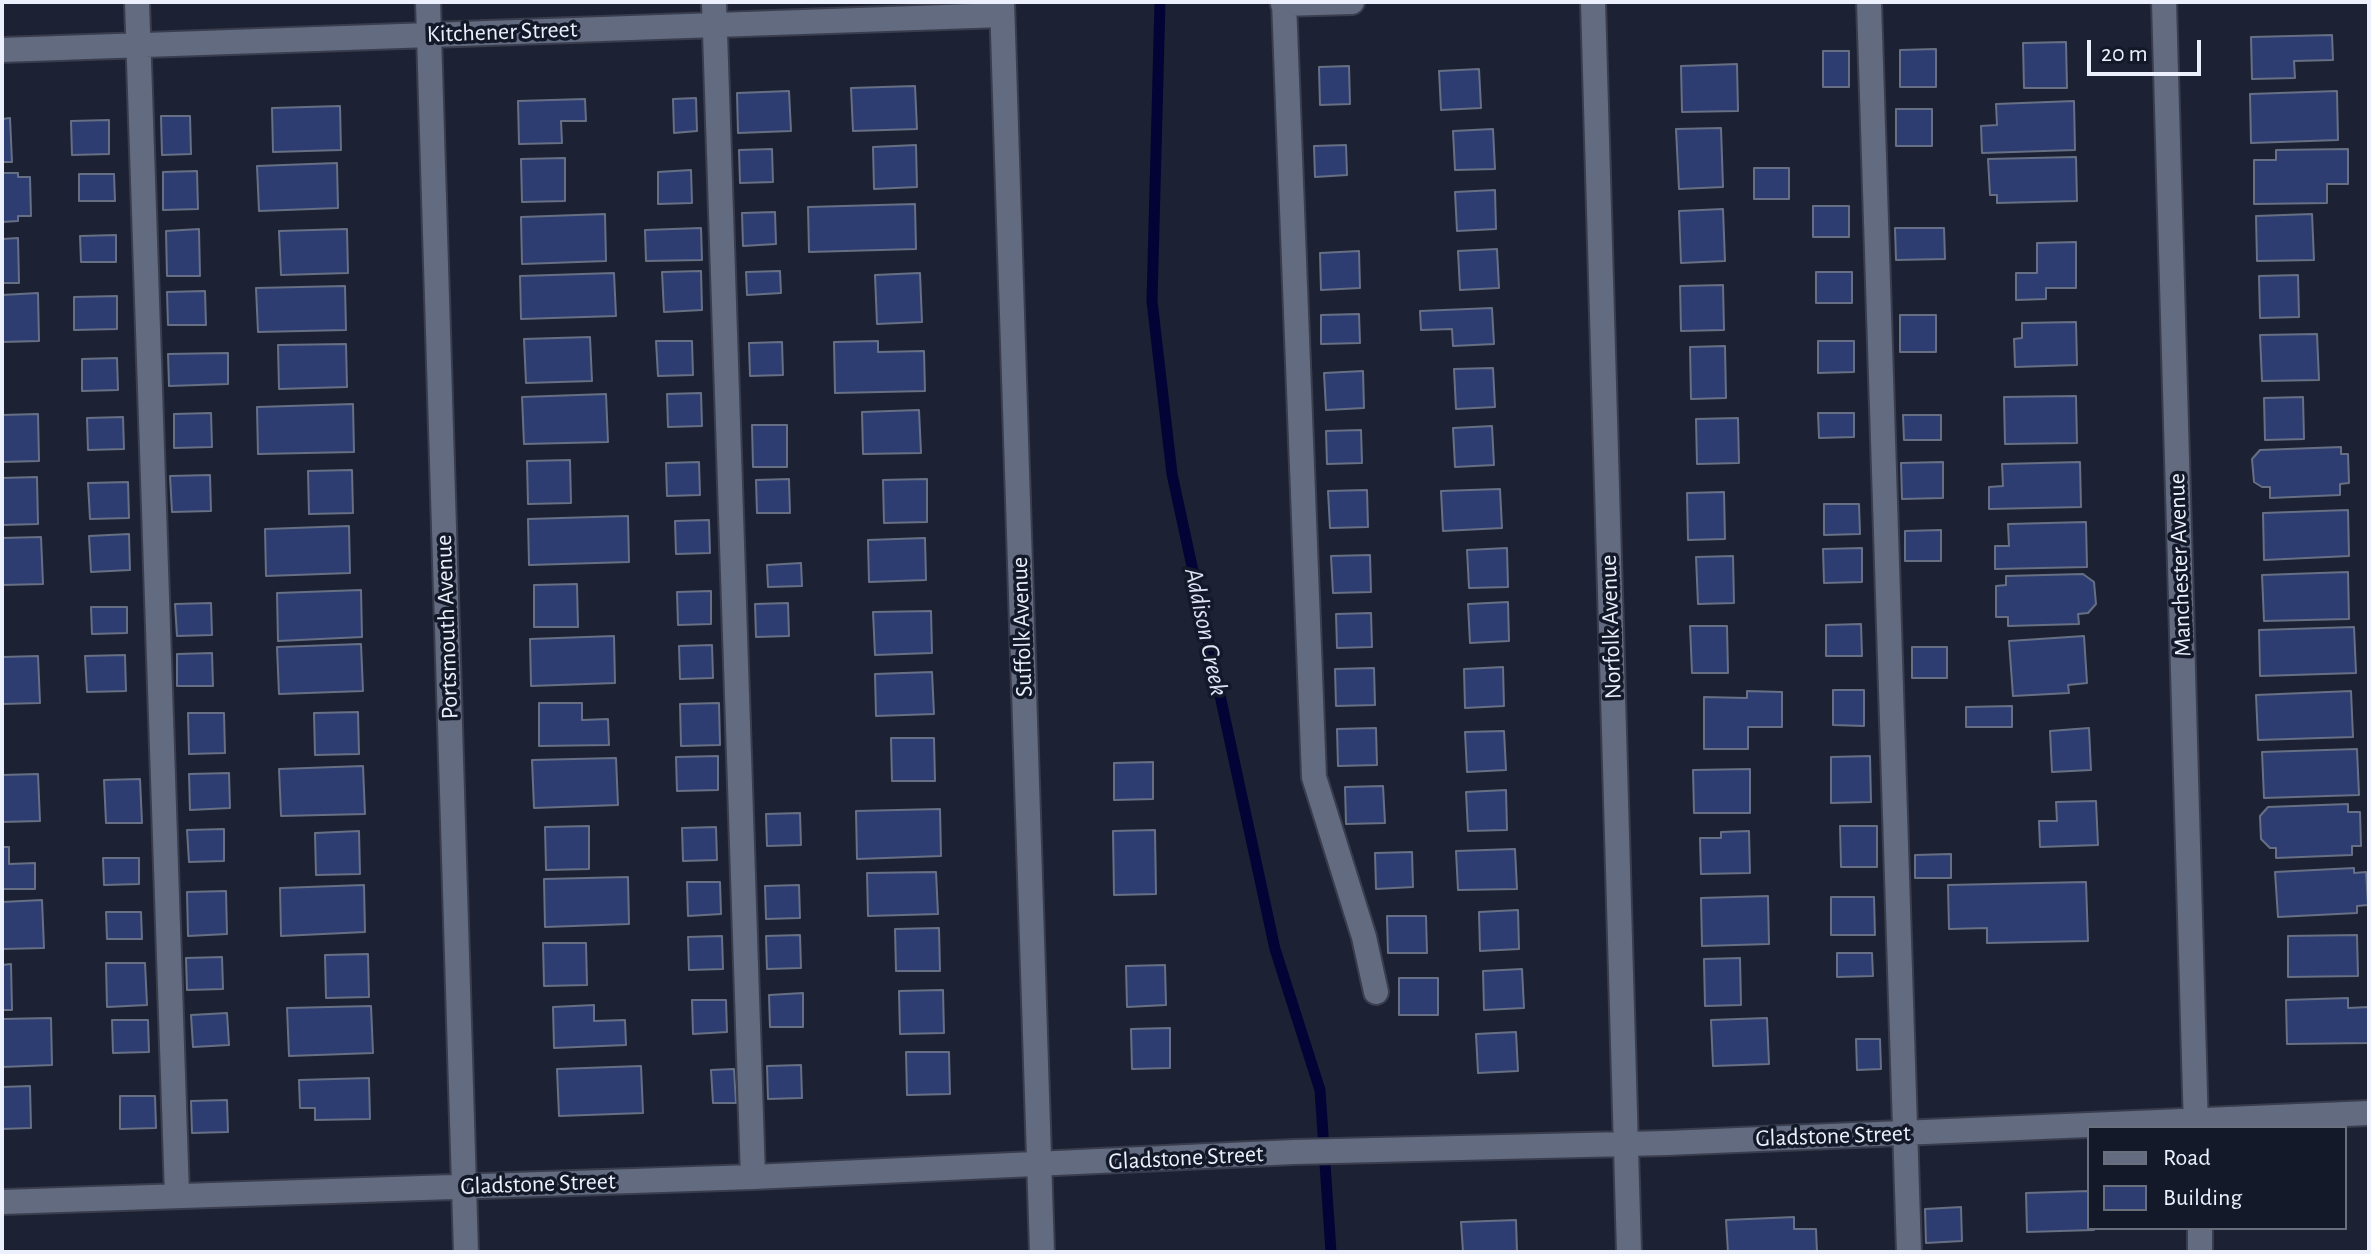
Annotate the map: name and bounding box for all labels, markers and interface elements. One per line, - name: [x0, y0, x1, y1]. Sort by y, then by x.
- street label: Kitchener Street: [426, 15, 578, 49]
- scale bar: [2091, 24, 2205, 74]
- text: 20 m: [2101, 42, 2148, 66]
- street label: Manchester Avenue: [2162, 473, 2198, 657]
- street label: Portsmouth Avenue: [429, 534, 465, 720]
- street label: Norfolk Avenue: [1594, 554, 1628, 700]
- street label: Suffolk Avenue: [1005, 557, 1039, 697]
- water label: Addison Creek: [1177, 565, 1235, 699]
- street label: Gladstone Street: [1755, 1119, 1911, 1153]
- legend: [2087, 1126, 2347, 1230]
- street label: Gladstone Street: [1108, 1140, 1264, 1176]
- text: Road: [2163, 1146, 2211, 1170]
- street label: Gladstone Street: [460, 1167, 616, 1201]
- text: Building: [2163, 1186, 2242, 1210]

